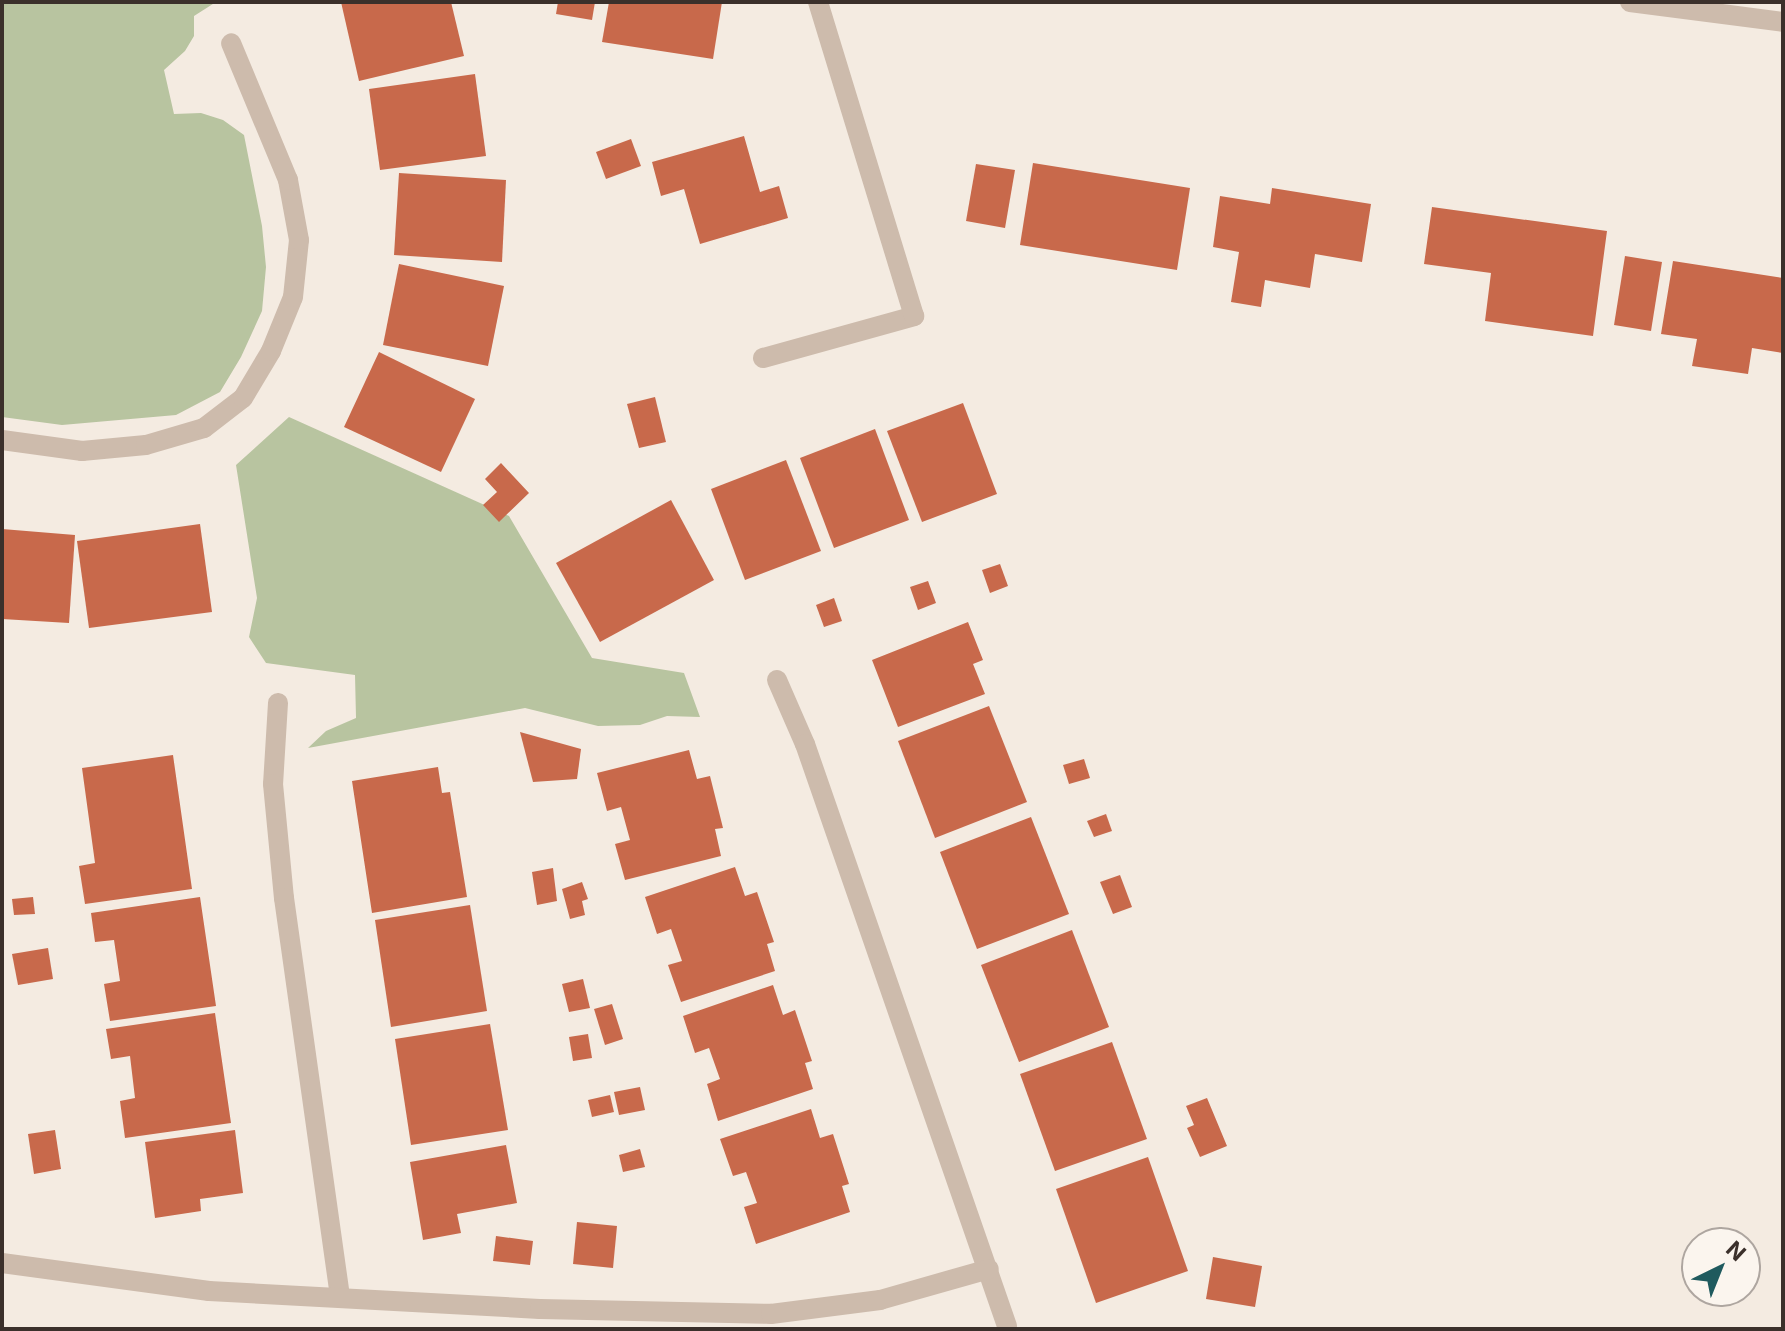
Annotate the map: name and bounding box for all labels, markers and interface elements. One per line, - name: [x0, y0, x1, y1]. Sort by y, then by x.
- north arrow: [1681, 1227, 1761, 1307]
- text: N: [1721, 1236, 1751, 1266]

